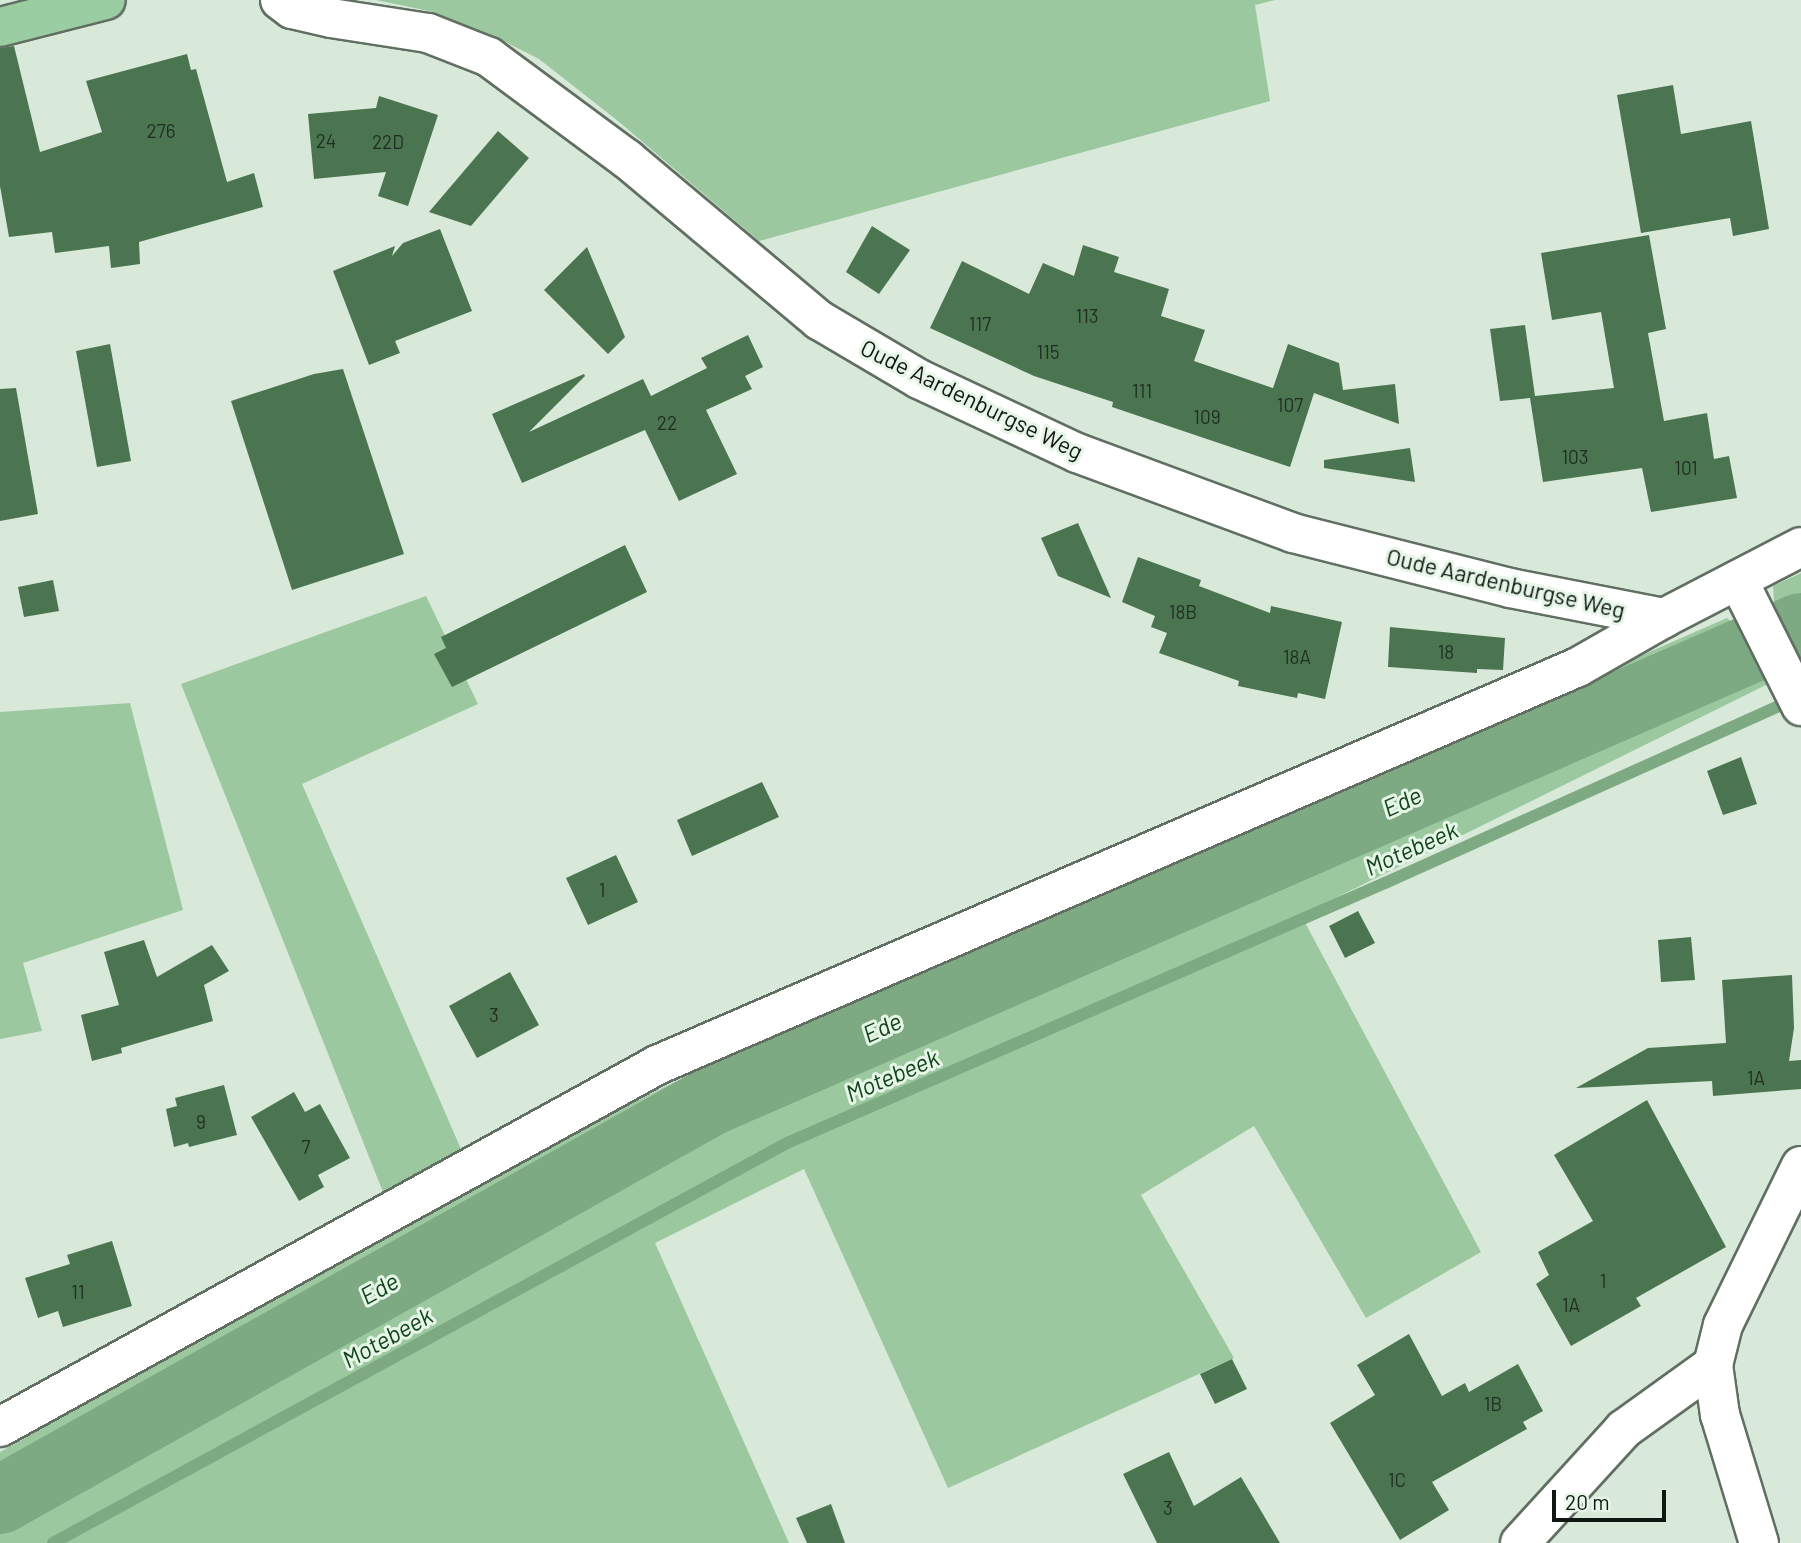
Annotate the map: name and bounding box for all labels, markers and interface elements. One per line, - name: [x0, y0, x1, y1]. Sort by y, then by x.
- house number: 276: [147, 120, 175, 142]
- house number: 24: [316, 130, 336, 152]
- house number: 22D: [372, 131, 404, 153]
- house number: 113: [1075, 305, 1099, 327]
- house number: 117: [969, 313, 991, 335]
- street label: Oude Aardenburgse Weg: [856, 333, 1088, 465]
- house number: 115: [1036, 341, 1060, 363]
- house number: 111: [1132, 380, 1152, 402]
- house number: 107: [1277, 394, 1303, 416]
- house number: 109: [1193, 406, 1221, 428]
- house number: 22: [657, 412, 677, 434]
- house number: 103: [1561, 446, 1589, 468]
- house number: 101: [1674, 457, 1698, 479]
- street label: Oude Aardenburgse Weg: [1384, 542, 1628, 624]
- house number: 18B: [1169, 601, 1197, 623]
- house number: 18: [1438, 641, 1454, 663]
- house number: 18A: [1283, 646, 1311, 668]
- water label: Ede: [1378, 780, 1426, 822]
- water label: Motebeek: [1360, 815, 1462, 881]
- house number: 1: [599, 879, 605, 901]
- house number: 3: [489, 1004, 499, 1026]
- water label: Ede: [858, 1006, 906, 1048]
- water label: Motebeek: [841, 1042, 943, 1108]
- house number: 1A: [1747, 1067, 1765, 1089]
- house number: 9: [196, 1111, 206, 1133]
- house number: 7: [302, 1136, 310, 1158]
- water label: Ede: [355, 1266, 403, 1310]
- house number: 1: [1600, 1270, 1606, 1292]
- house number: 11: [71, 1281, 85, 1303]
- house number: 1A: [1562, 1294, 1580, 1316]
- water label: Motebeek: [337, 1300, 437, 1374]
- house number: 1B: [1484, 1393, 1502, 1415]
- house number: 1C: [1388, 1469, 1406, 1491]
- scale bar: [1556, 1476, 1670, 1520]
- text: 20 m: [1565, 1489, 1610, 1514]
- house number: 3: [1163, 1497, 1173, 1519]

